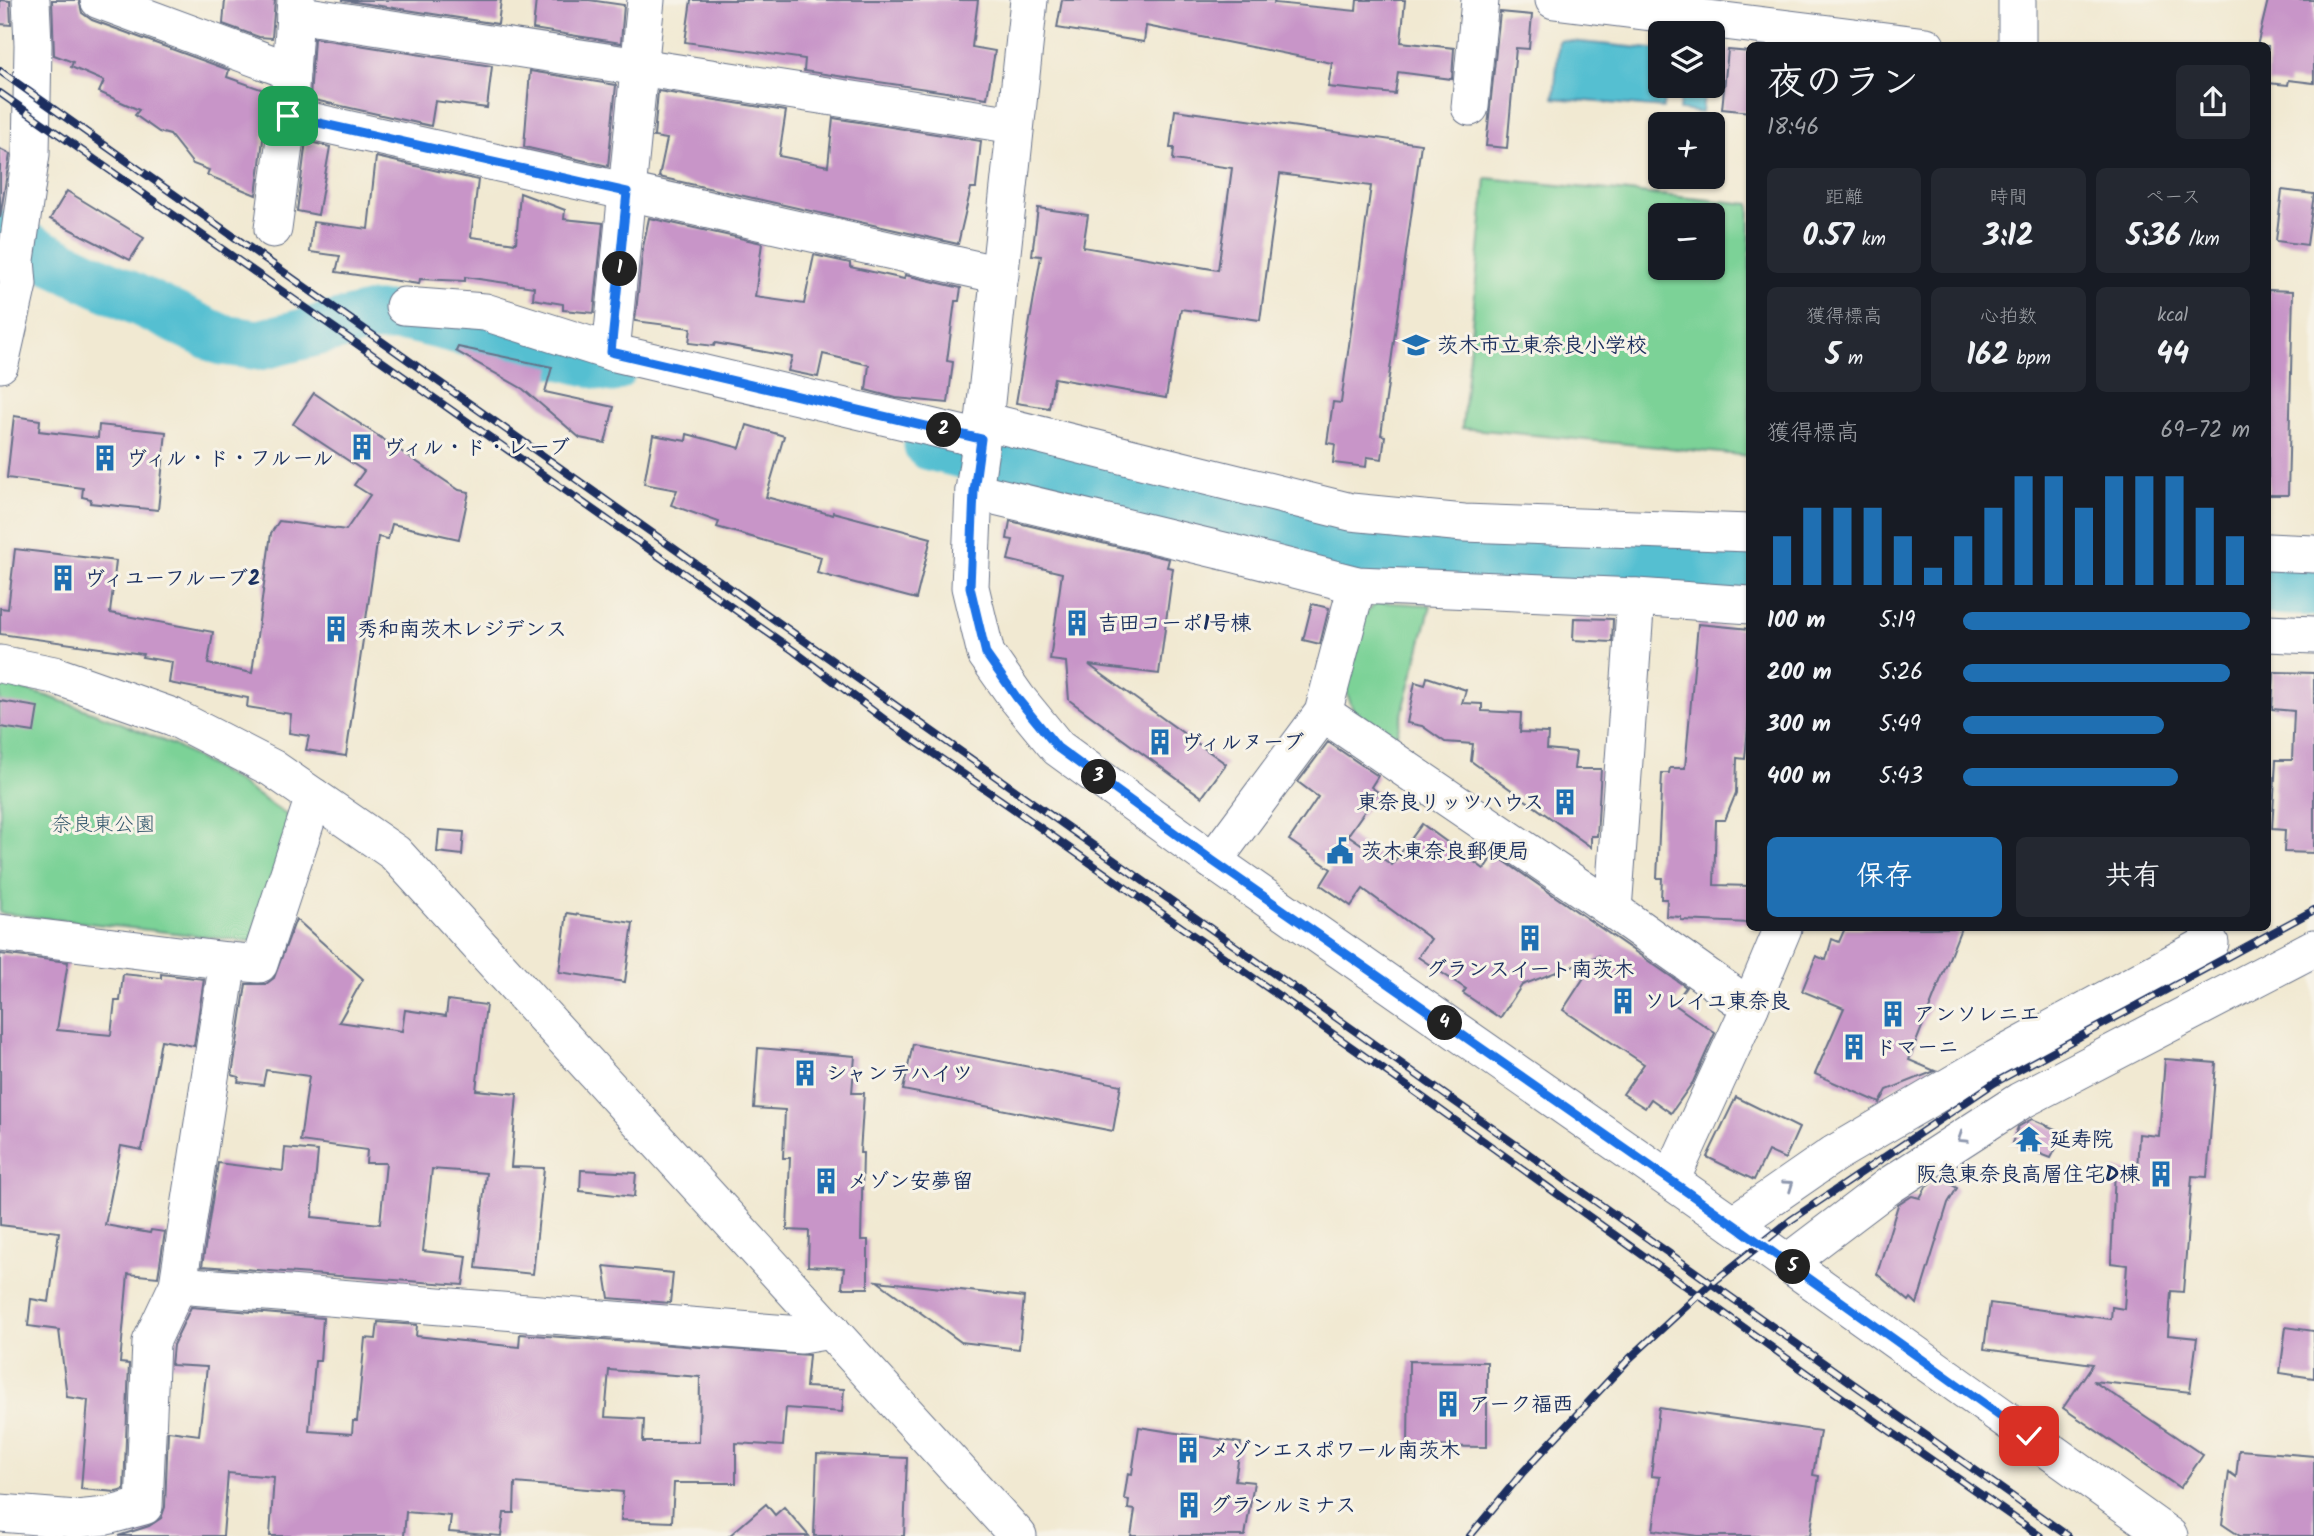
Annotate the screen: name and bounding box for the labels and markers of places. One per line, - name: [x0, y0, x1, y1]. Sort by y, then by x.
- pin: [258, 86, 318, 146]
- pin: 1: [602, 252, 638, 286]
- school or university icon: 茨木市立東奈良小学校: [1401, 330, 1431, 360]
- place label: 茨木市立東奈良小学校: [1437, 330, 1647, 363]
- pin: 2: [926, 412, 962, 448]
- building icon: ヴィル・ド・レーブ: [347, 432, 377, 462]
- place label: ヴィル・ド・レーブ: [383, 432, 570, 465]
- building icon: ヴィル・ド・フルール: [90, 443, 120, 473]
- place label: ヴィル・ド・フルール: [126, 443, 334, 476]
- building icon: ヴィユーフルーブ2: [48, 563, 78, 593]
- place label: ヴィユーフルーブ2: [84, 563, 260, 596]
- building icon: 吉田コーポ1号棟: [1062, 608, 1092, 638]
- place label: 吉田コーポ1号棟: [1098, 608, 1251, 641]
- building icon: 秀和南茨木レジデンス: [321, 614, 351, 644]
- place label: 秀和南茨木レジデンス: [357, 614, 567, 647]
- building icon: ヴィルヌーブ: [1145, 727, 1175, 757]
- place label: ヴィルヌーブ: [1181, 727, 1304, 760]
- pin: 3: [1082, 760, 1116, 794]
- place label: 東奈良リッツハウス: [1357, 787, 1544, 820]
- building icon: 東奈良リッツハウス: [1550, 787, 1580, 817]
- public building icon: 茨木東奈良郵便局: [1325, 836, 1355, 866]
- place label: 茨木東奈良郵便局: [1361, 836, 1529, 869]
- building icon: グランスイート南茨木: [1515, 923, 1545, 953]
- place label: グランスイート南茨木: [1426, 954, 1634, 987]
- building icon: ソレイユ東奈良: [1608, 986, 1638, 1016]
- place label: ソレイユ東奈良: [1644, 986, 1790, 1019]
- building icon: アンソレニエ: [1878, 999, 1908, 1029]
- place label: アンソレニエ: [1914, 999, 2040, 1032]
- pin: 4: [1428, 1006, 1462, 1040]
- building icon: ドマーニ: [1839, 1032, 1869, 1062]
- place label: ドマーニ: [1875, 1032, 1959, 1065]
- building icon: シャンテハイツ: [790, 1058, 820, 1088]
- place label: シャンテハイツ: [826, 1058, 973, 1091]
- temple icon: 延寿院: [2014, 1124, 2044, 1154]
- place label: 延寿院: [2050, 1124, 2113, 1157]
- place label: 阪急東奈良高層住宅D棟: [1916, 1159, 2140, 1192]
- building icon: 阪急東奈良高層住宅D棟: [2146, 1159, 2176, 1189]
- building icon: メゾン安夢留: [811, 1166, 841, 1196]
- place label: メゾン安夢留: [847, 1166, 973, 1199]
- pin: 5: [1776, 1250, 1811, 1284]
- building icon: アーク福西: [1433, 1389, 1463, 1419]
- place label: アーク福西: [1469, 1389, 1573, 1422]
- pin: [1999, 1406, 2059, 1466]
- building icon: メゾンエスポワール南茨木: [1173, 1435, 1203, 1465]
- place label: メゾンエスポワール南茨木: [1209, 1435, 1460, 1468]
- building icon: グランルミナス: [1174, 1490, 1204, 1520]
- place label: グランルミナス: [1210, 1490, 1356, 1523]

